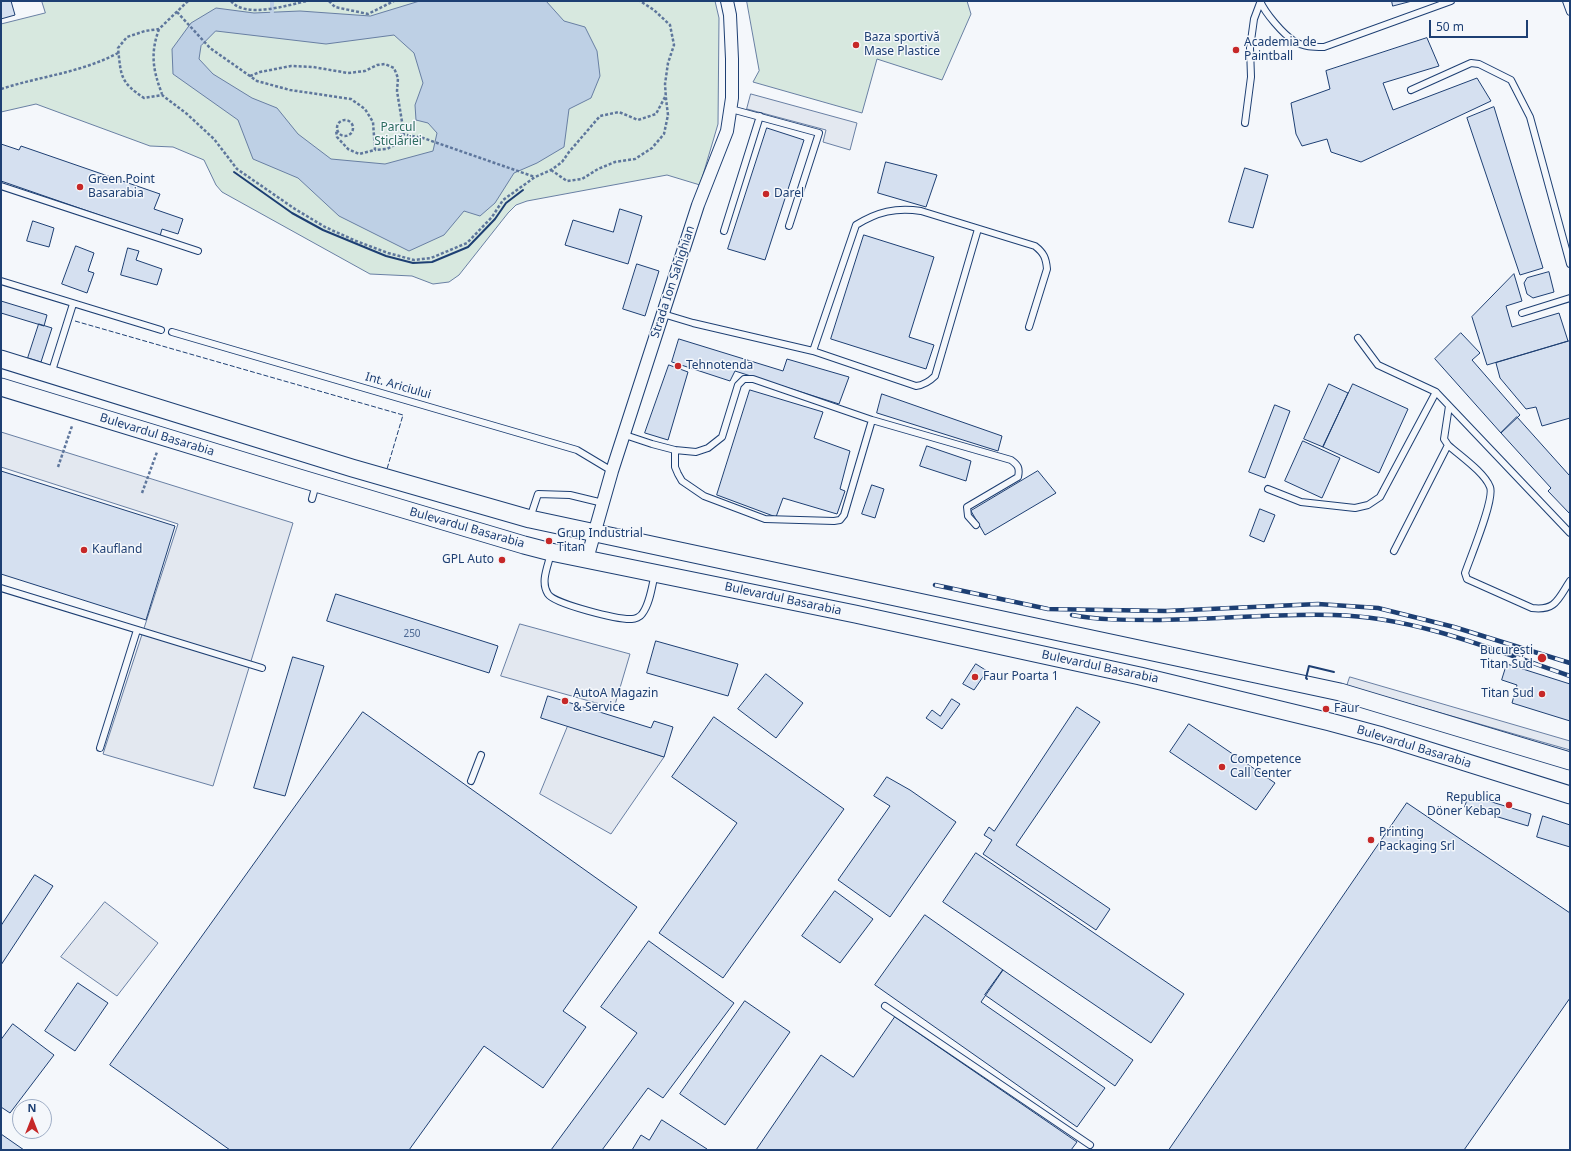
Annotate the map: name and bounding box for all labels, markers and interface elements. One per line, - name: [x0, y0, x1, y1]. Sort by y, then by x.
- scale bar: [1431, 12, 1530, 38]
- text: 50 m: [1436, 18, 1464, 35]
- place label: Baza sportivă Mase Plastice: [864, 31, 940, 59]
- place label: Academia de Paintball: [1244, 36, 1317, 64]
- marker: Baza sportivă Mase Plastice: [851, 40, 861, 50]
- marker: Academia de Paintball: [1231, 45, 1241, 55]
- park label: Parcul Sticlăriei: [374, 121, 422, 149]
- place label: Green Point Basarabia: [88, 173, 155, 201]
- marker: Green Point Basarabia: [75, 182, 85, 192]
- place label: Darel: [774, 187, 804, 201]
- marker: Darel: [761, 189, 771, 199]
- street label: Strada Ion Sahighian: [648, 224, 698, 340]
- place label: Tehnotenda: [686, 359, 753, 373]
- marker: Tehnotenda: [673, 361, 683, 371]
- street label: Int. Ariciului: [363, 370, 433, 402]
- street label: Bulevardul Basarabia: [98, 411, 216, 459]
- street label: Bulevardul Basarabia: [408, 505, 526, 551]
- place label: Grup Industrial Titan: [557, 527, 643, 555]
- marker: Grup Industrial Titan: [544, 536, 554, 546]
- place label: Kaufland: [92, 543, 142, 557]
- marker: Kaufland: [79, 545, 89, 555]
- place label: GPL Auto: [442, 553, 494, 567]
- marker: GPL Auto: [497, 555, 507, 565]
- street label: Bulevardul Basarabia: [723, 580, 843, 618]
- house number: 250: [403, 628, 421, 640]
- place label: București Titan Sud: [1480, 644, 1533, 672]
- street label: Bulevardul Basarabia: [1040, 648, 1160, 686]
- marker: București Titan Sud: [1536, 652, 1548, 664]
- place label: Faur Poarta 1: [983, 670, 1059, 684]
- marker: Faur Poarta 1: [970, 672, 980, 682]
- place label: AutoA Magazin & Service: [573, 687, 658, 715]
- place label: Titan Sud: [1481, 687, 1534, 701]
- marker: Titan Sud: [1537, 689, 1547, 699]
- marker: AutoA Magazin & Service: [560, 696, 570, 706]
- place label: Faur: [1334, 702, 1359, 716]
- marker: Faur: [1321, 704, 1331, 714]
- street label: Bulevardul Basarabia: [1355, 723, 1473, 771]
- place label: Competence Call Center: [1230, 753, 1301, 781]
- marker: Competence Call Center: [1217, 762, 1227, 772]
- place label: Republica Döner Kebap: [1427, 791, 1501, 819]
- marker: Republica Döner Kebap: [1504, 800, 1514, 810]
- place label: Printing Packaging Srl: [1379, 826, 1455, 854]
- marker: Printing Packaging Srl: [1366, 835, 1376, 845]
- north arrow: [12, 1099, 52, 1139]
- text: N: [28, 1100, 36, 1115]

